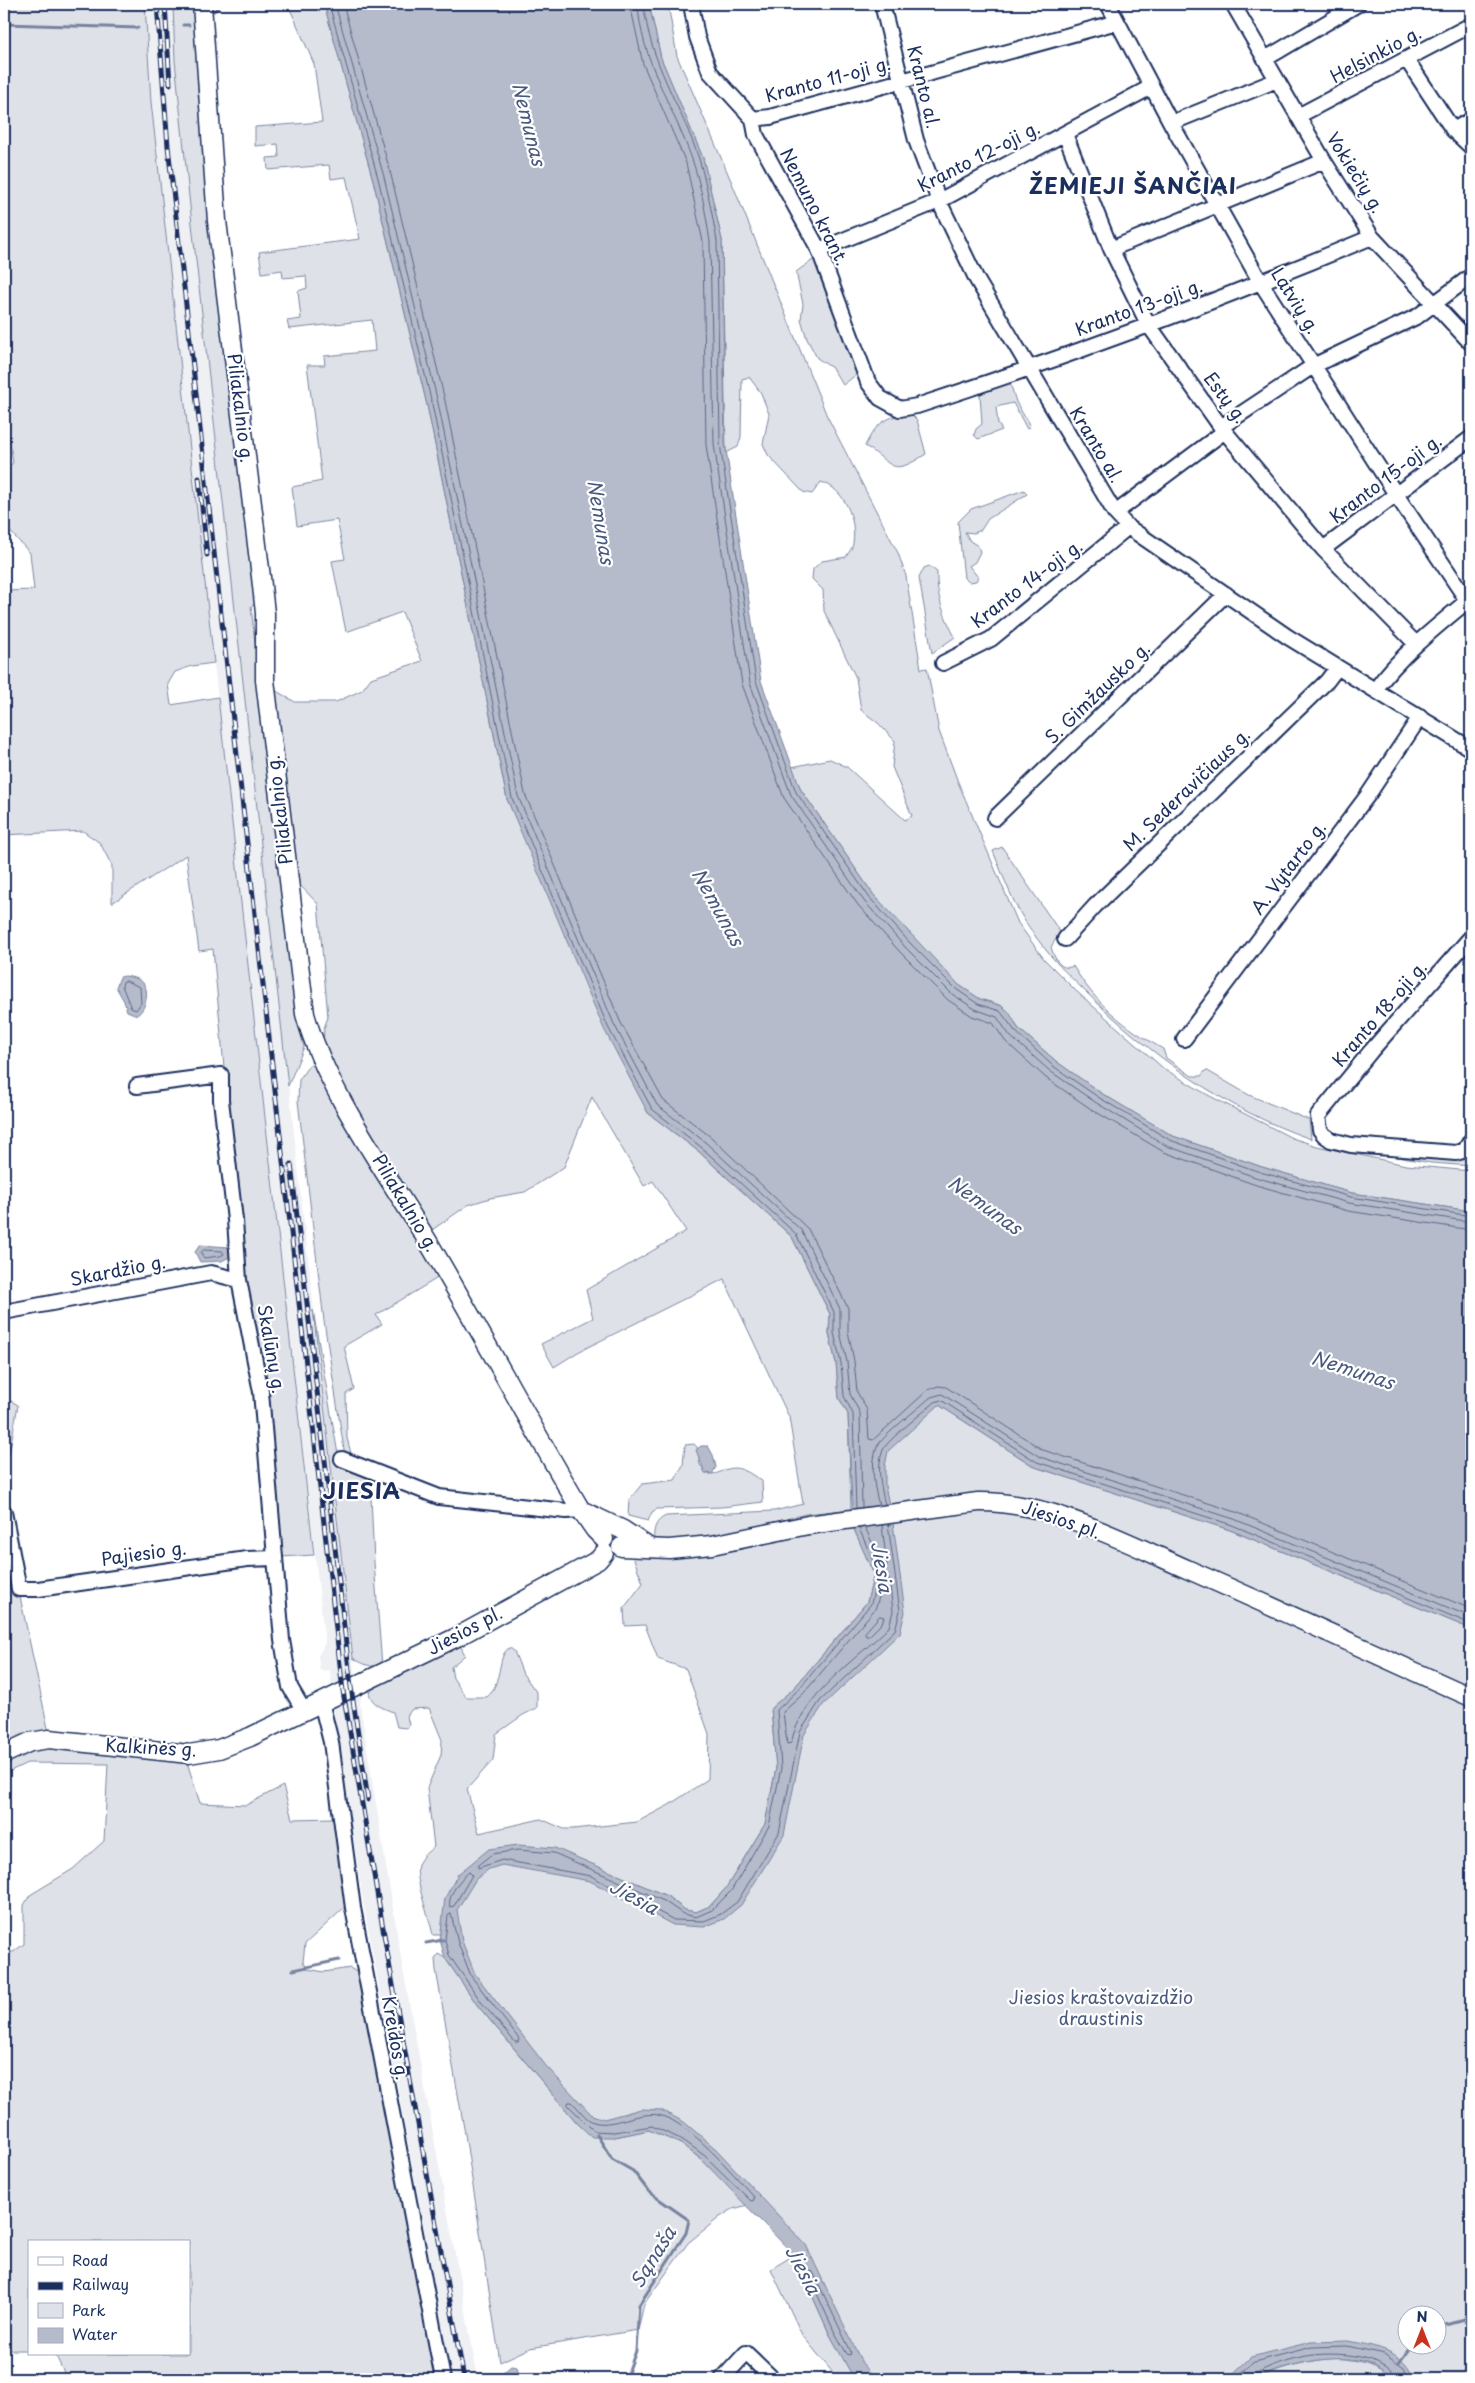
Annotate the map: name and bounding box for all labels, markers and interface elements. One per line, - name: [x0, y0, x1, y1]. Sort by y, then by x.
- street label: Helsinkio g.: [1325, 18, 1426, 89]
- street label: Kranto al.: [901, 42, 948, 131]
- street label: Kranto 11-oji g.: [762, 49, 893, 108]
- water label: Nemunas: [506, 79, 554, 171]
- street label: Kranto 12-oji g.: [912, 113, 1044, 198]
- street label: Vokiečių g.: [1321, 126, 1392, 218]
- street label: Nemuno krant.: [774, 143, 857, 270]
- district label: ŽEMIEJI ŠANČIAI: [1029, 168, 1237, 201]
- street label: Latvių g.: [1265, 262, 1327, 339]
- street label: Kranto 13-oji g.: [1071, 271, 1206, 342]
- street label: Piliakalnio g.: [221, 351, 262, 464]
- street label: Estų g.: [1198, 366, 1255, 429]
- street label: Kranto al.: [1064, 401, 1131, 487]
- street label: Kranto 15-oji g.: [1323, 427, 1447, 529]
- water label: Nemunas: [582, 478, 623, 568]
- street label: Kranto 14-oji g.: [965, 532, 1088, 634]
- street label: S. Gimžausko g.: [1038, 635, 1156, 749]
- street label: M. Sederavičiaus g.: [1116, 721, 1256, 857]
- street label: Piliakalnio g.: [258, 754, 299, 867]
- street label: A. Vytarto g.: [1244, 815, 1332, 920]
- water label: Nemunas: [686, 863, 753, 953]
- street label: Kranto 18-oji g.: [1325, 954, 1433, 1072]
- street label: Piliakalnio g.: [366, 1148, 446, 1256]
- water label: Nemunas: [943, 1168, 1030, 1242]
- street label: Skardžio g.: [67, 1247, 168, 1292]
- street label: Skalūnų g.: [251, 1302, 294, 1395]
- water label: Nemunas: [1309, 1343, 1400, 1396]
- district label: JIESIA: [323, 1473, 401, 1506]
- street label: Jiesios pl.: [1018, 1492, 1105, 1545]
- street label: Pajiesio g.: [99, 1533, 188, 1572]
- water label: Jiesia: [865, 1539, 901, 1596]
- street label: Jiesios pl.: [422, 1599, 507, 1661]
- street label: Kalkinės g.: [105, 1731, 198, 1762]
- water label: Jiesia: [605, 1871, 665, 1922]
- park label: Jiesios kraštovaizdžio draustinis: [1009, 1983, 1193, 2031]
- street label: Kreidos g.: [376, 1993, 417, 2082]
- water label: Sąnaša: [622, 2219, 683, 2293]
- legend: [28, 2240, 190, 2356]
- water label: Jiesia: [779, 2240, 829, 2300]
- text: Road: [72, 2248, 108, 2271]
- text: Railway: [72, 2272, 129, 2295]
- text: Park: [72, 2298, 106, 2321]
- north arrow: [1398, 2306, 1448, 2356]
- text: N: [1416, 2306, 1428, 2327]
- text: Water: [72, 2322, 117, 2345]

